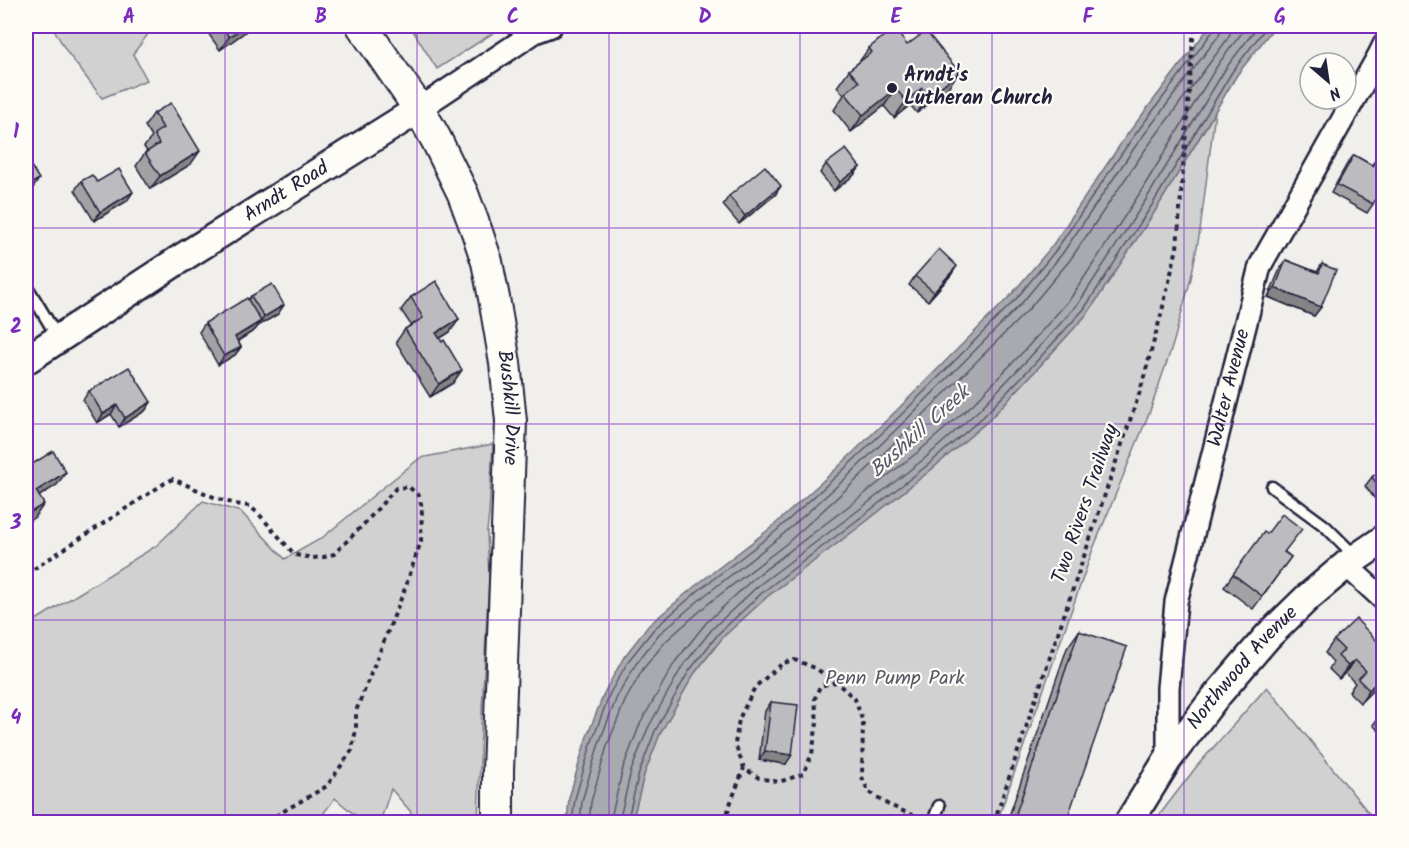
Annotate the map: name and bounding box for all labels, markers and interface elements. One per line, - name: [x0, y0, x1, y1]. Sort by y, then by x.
- text: A: [123, 2, 135, 34]
- text: B: [315, 2, 327, 34]
- text: C: [507, 2, 519, 34]
- text: D: [698, 2, 712, 34]
- text: E: [890, 2, 902, 34]
- text: F: [1083, 2, 1095, 34]
- text: G: [1274, 2, 1286, 34]
- north arrow: [1298, 51, 1358, 111]
- place label: Arndt's Lutheran Church: [904, 60, 1053, 115]
- text: N: [1324, 79, 1345, 106]
- marker: Arndt's Lutheran Church: [885, 81, 899, 95]
- text: 1: [13, 117, 19, 149]
- street label: Arndt Road: [238, 153, 336, 231]
- text: 2: [10, 312, 22, 344]
- street label: Walter Avenue: [1199, 326, 1260, 450]
- street label: Bushkill Drive: [487, 348, 527, 466]
- water label: Bushkill Creek: [862, 376, 980, 486]
- street label: Two Rivers Trailway: [1044, 419, 1128, 588]
- text: 3: [10, 508, 22, 540]
- street label: Northwood Avenue: [1179, 598, 1306, 737]
- park label: Penn Pump Park: [825, 663, 965, 695]
- text: 4: [11, 703, 22, 735]

